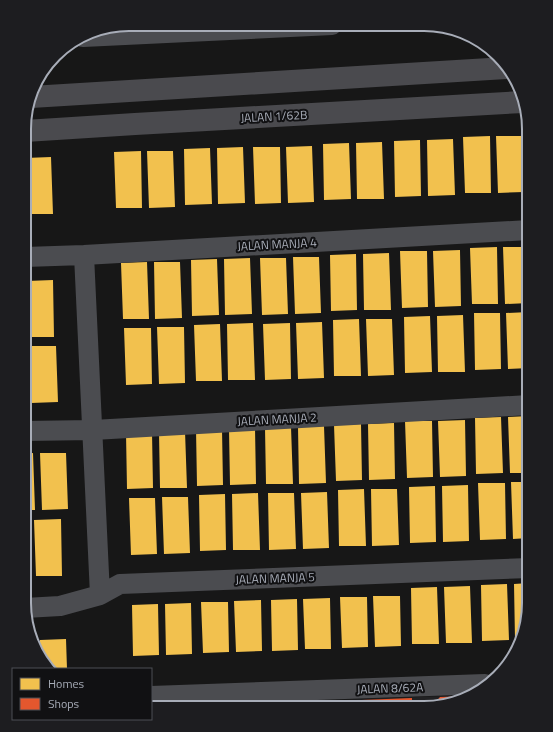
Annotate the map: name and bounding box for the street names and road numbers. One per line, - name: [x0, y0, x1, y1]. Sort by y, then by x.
- street label: JALAN 1/62B: [240, 105, 308, 127]
- street label: JALAN MANJA 4: [237, 232, 317, 256]
- street label: JALAN MANJA 2: [237, 407, 317, 431]
- street label: JALAN MANJA 5: [235, 567, 315, 589]
- street label: JALAN 8/62A: [356, 677, 424, 699]

